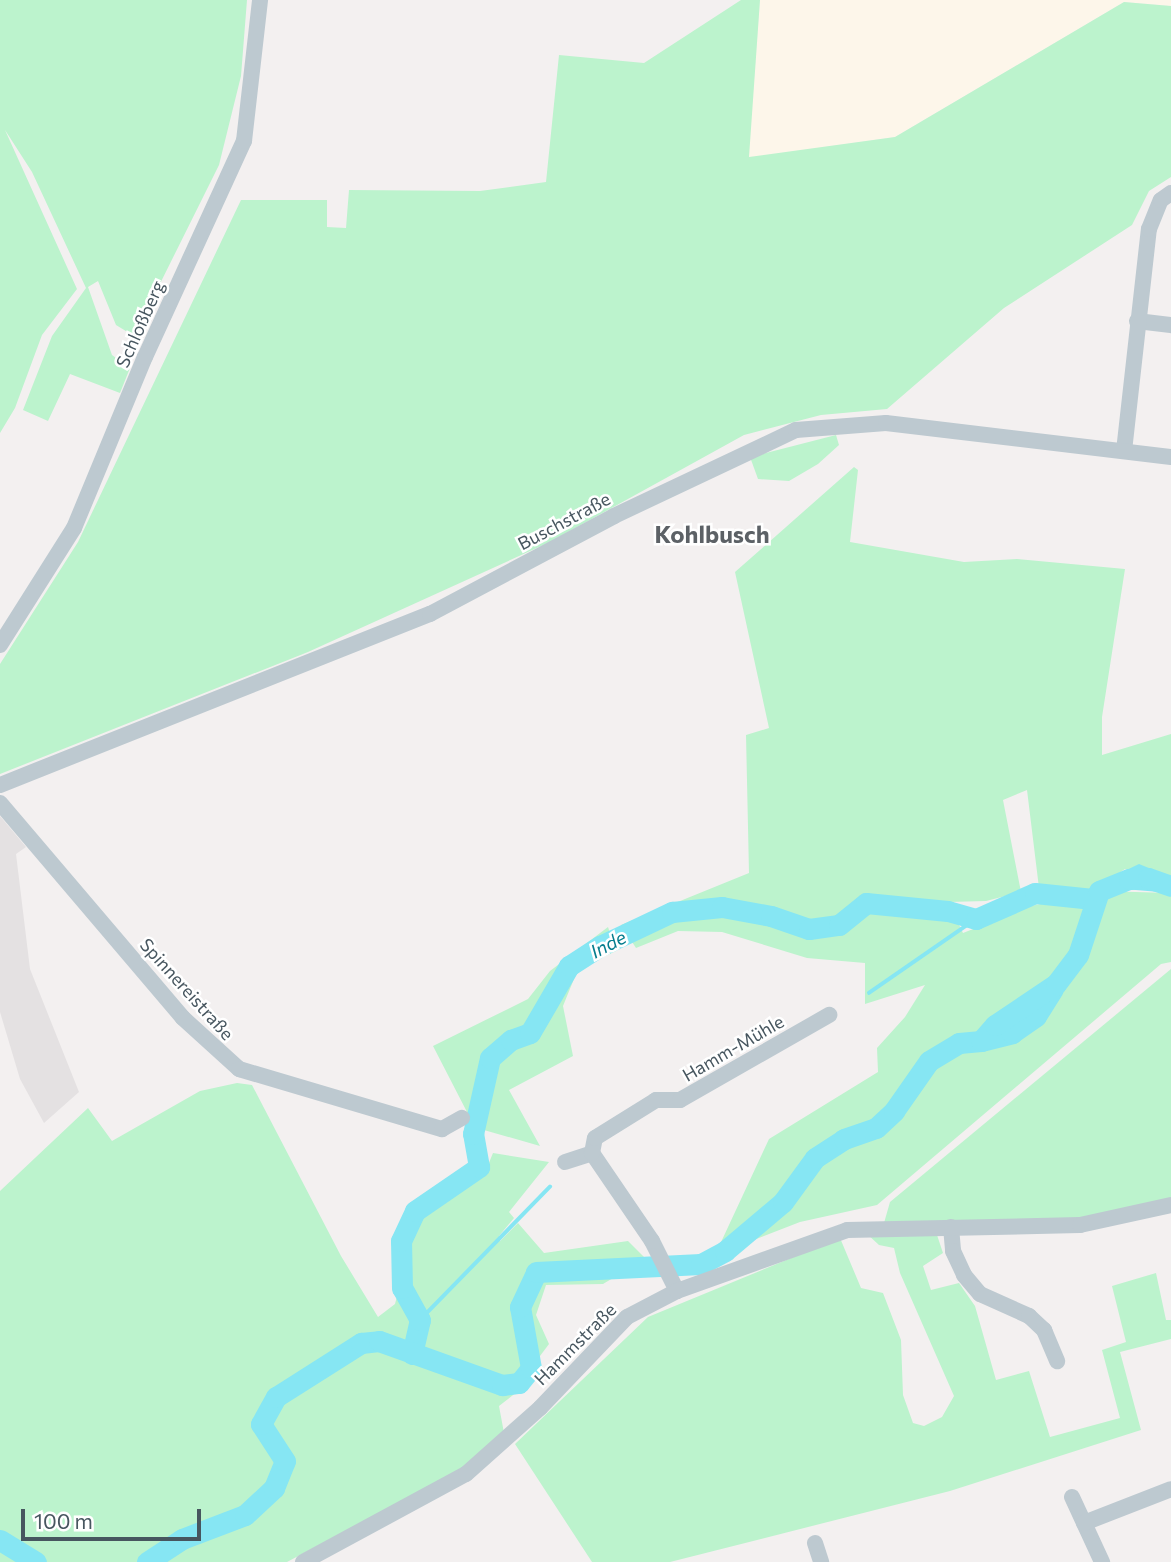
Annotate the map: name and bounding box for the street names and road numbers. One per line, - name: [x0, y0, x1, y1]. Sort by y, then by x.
- street label: Schloßberg: [111, 277, 169, 371]
- street label: Buschstraße: [514, 488, 614, 554]
- street label: Spinnereistraße: [136, 934, 238, 1044]
- street label: Hamm-Mühle: [678, 1010, 788, 1086]
- street label: Hammstraße: [530, 1299, 620, 1389]

